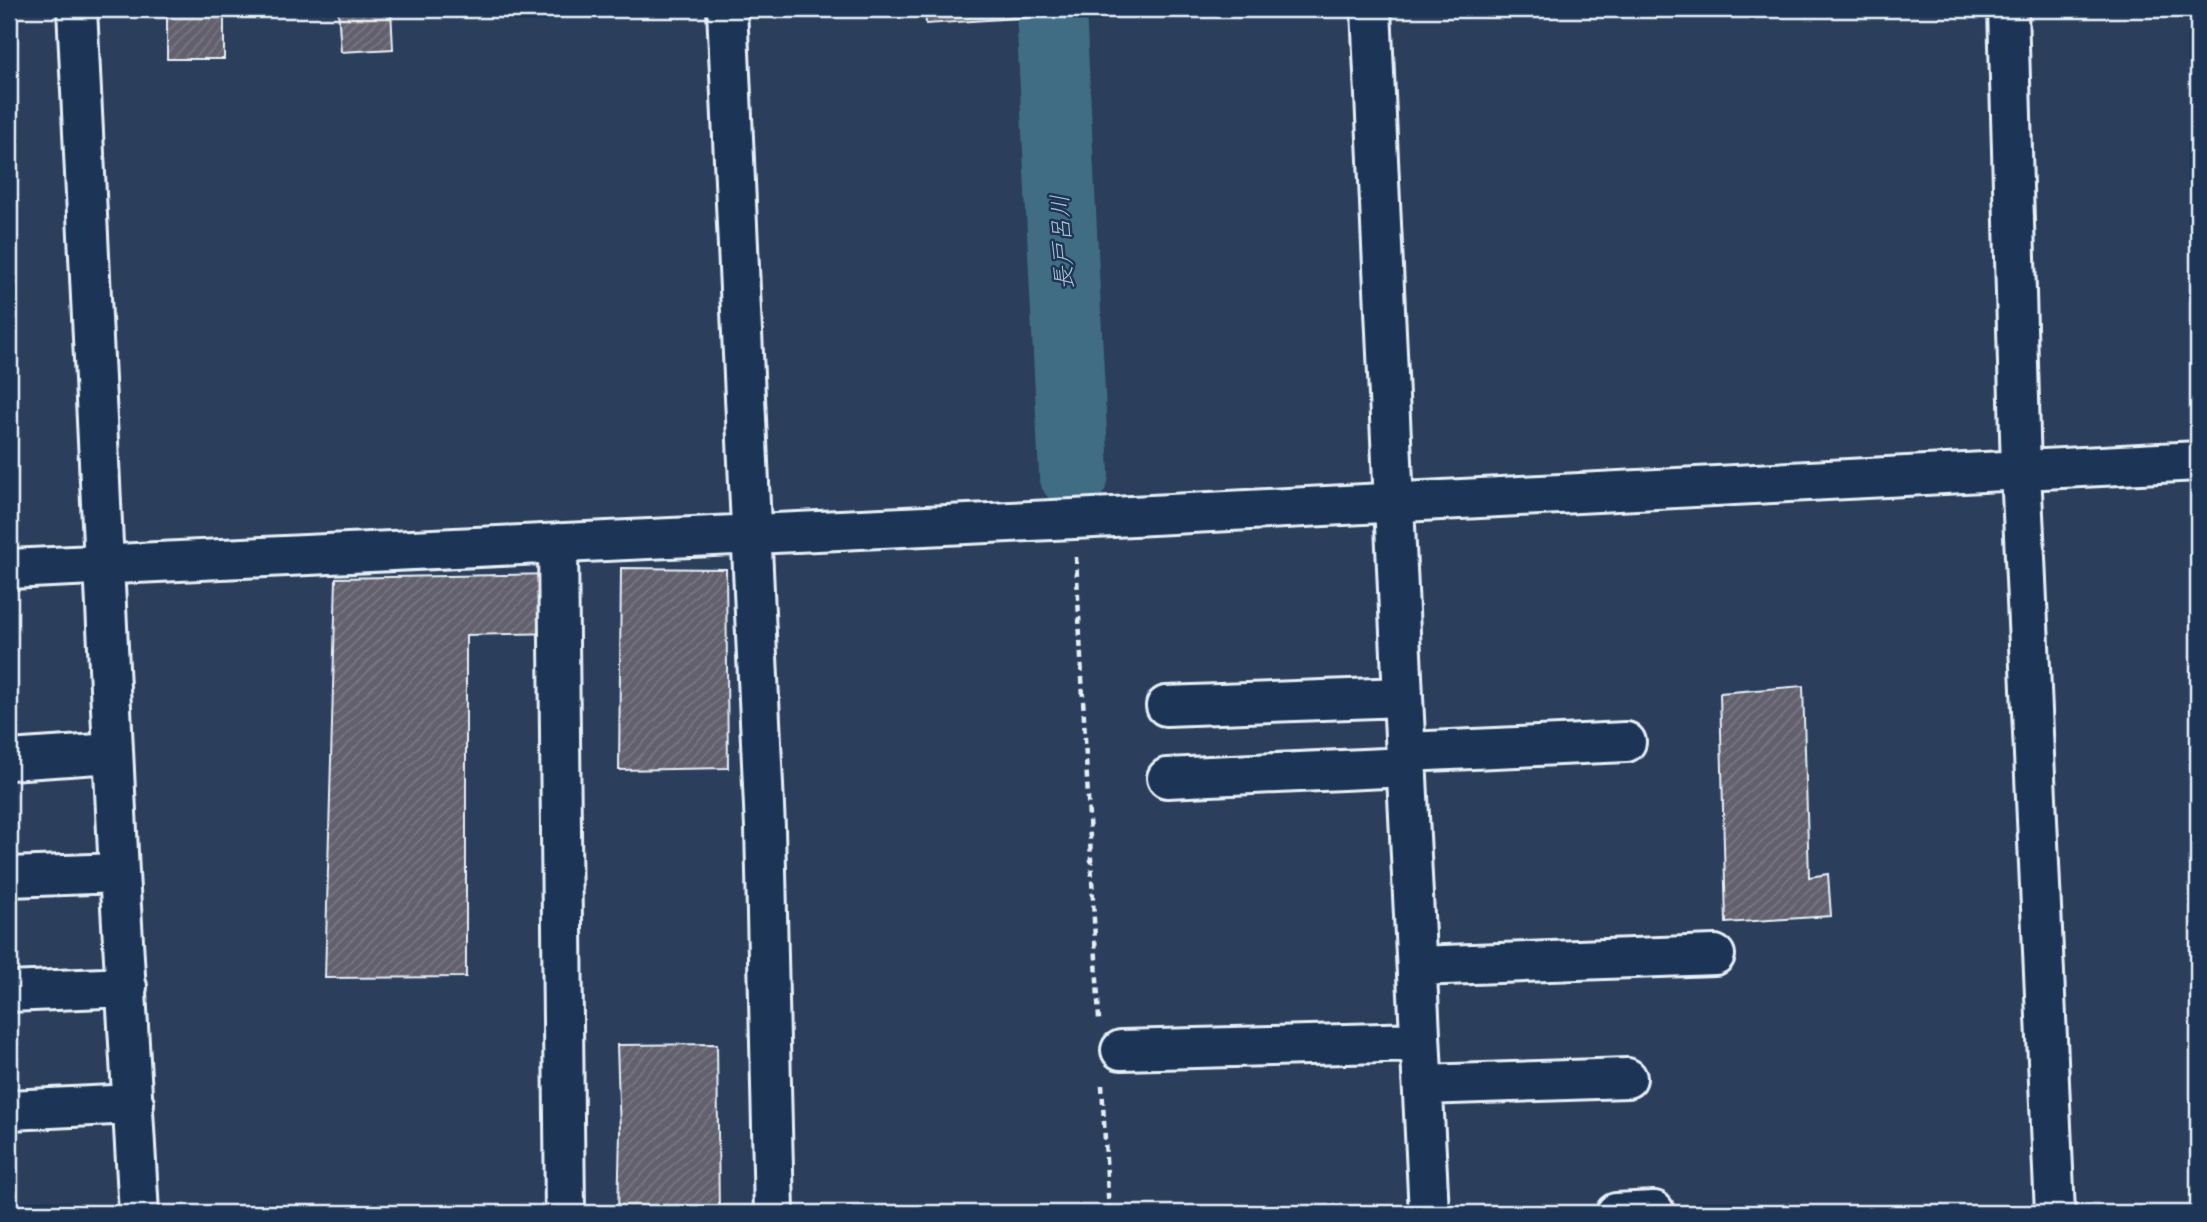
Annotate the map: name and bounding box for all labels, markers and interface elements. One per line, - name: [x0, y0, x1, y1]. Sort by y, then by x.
- water label: 長戸呂川: [1044, 193, 1082, 291]

